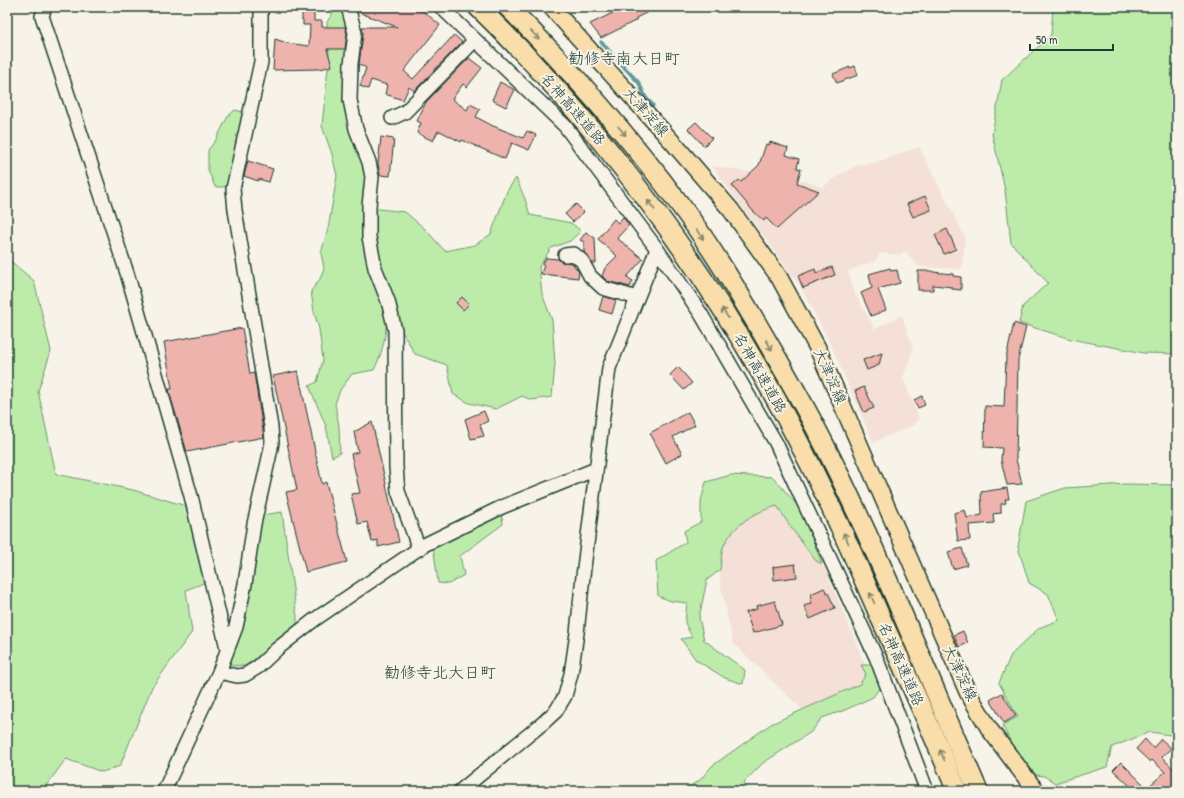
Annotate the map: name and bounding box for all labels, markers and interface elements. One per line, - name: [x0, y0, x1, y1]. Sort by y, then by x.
- scale bar: [1030, 26, 1113, 52]
- one-way arrow: [530, 30, 540, 40]
- text: 50 m: [1036, 31, 1057, 48]
- district label: 勧修寺南大日町: [568, 47, 680, 69]
- street label: 名神高速道路: [536, 68, 611, 150]
- street label: 大津淀線: [618, 82, 674, 141]
- one-way arrow: [618, 126, 627, 137]
- one-way arrow: [647, 200, 656, 211]
- one-way arrow: [696, 229, 704, 240]
- one-way arrow: [721, 307, 729, 318]
- street label: 名神高速道路: [729, 329, 792, 417]
- one-way arrow: [766, 339, 774, 351]
- street label: 大津淀線: [809, 344, 852, 407]
- one-way arrow: [842, 532, 849, 544]
- one-way arrow: [868, 592, 876, 604]
- street label: 名神高速道路: [874, 618, 929, 709]
- street label: 大津淀線: [938, 641, 983, 704]
- district label: 勧修寺北大日町: [384, 661, 496, 683]
- one-way arrow: [938, 750, 945, 762]

